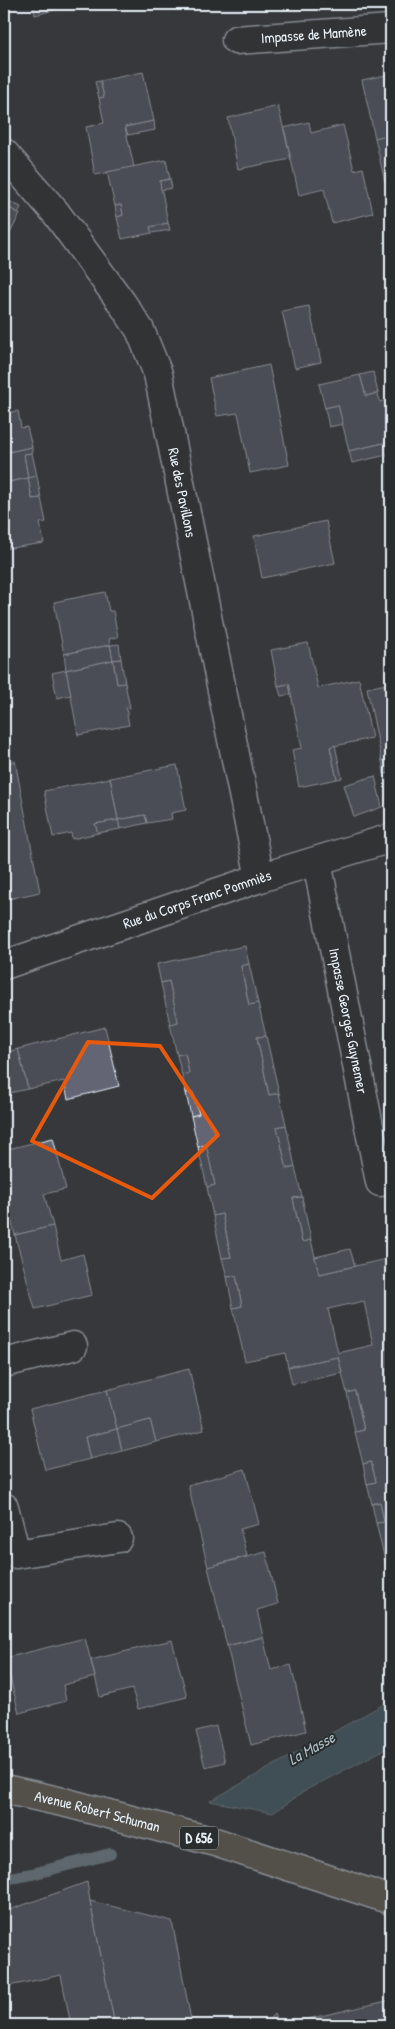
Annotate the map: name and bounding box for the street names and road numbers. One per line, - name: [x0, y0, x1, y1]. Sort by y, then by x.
- street label: Impasse de Mamène: [260, 20, 367, 48]
- street label: Rue des Pavillons: [163, 446, 202, 539]
- street label: Rue du Corps Franc Pommiès: [120, 864, 274, 934]
- street label: Impasse Georges Guynemer: [324, 946, 373, 1096]
- street label: Avenue Robert Schuman: [33, 1785, 163, 1837]
- road number: D 656: [180, 1826, 218, 1850]

